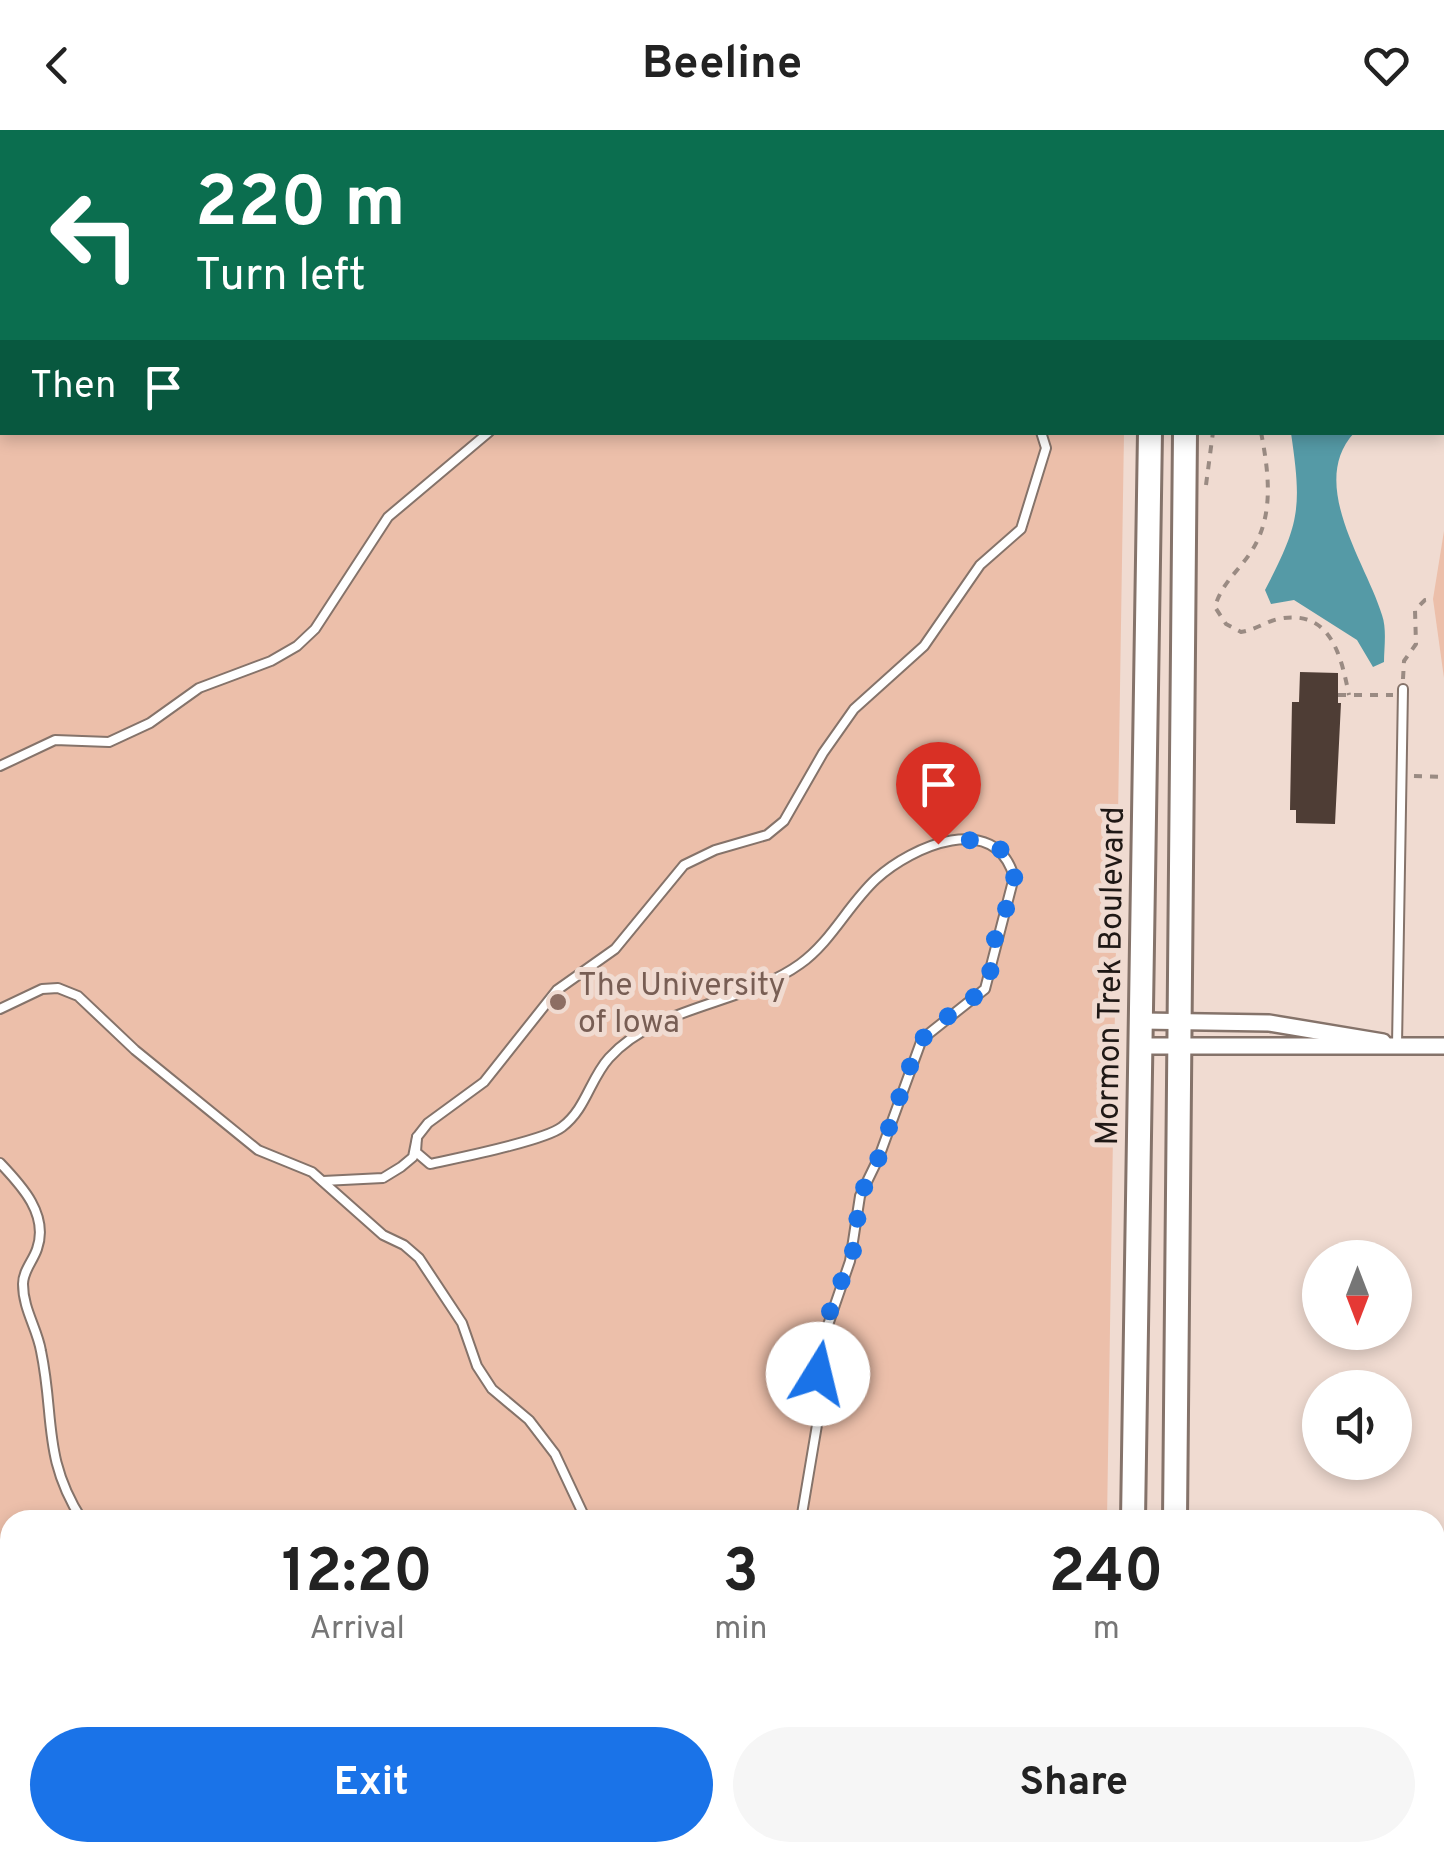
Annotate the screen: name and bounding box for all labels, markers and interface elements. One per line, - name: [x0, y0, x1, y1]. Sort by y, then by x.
- text: Beeline: [642, 37, 802, 94]
- icon: back: [30, 38, 85, 93]
- icon: heart: [1359, 38, 1414, 93]
- text: 220 m: [195, 162, 405, 251]
- icon: left: [30, 170, 160, 300]
- text: Turn left: [195, 249, 366, 306]
- icon: arrive: [136, 360, 191, 415]
- text: Then: [30, 363, 116, 412]
- pin: [896, 742, 981, 845]
- icon: arrive: [911, 757, 966, 812]
- street label: Mormon Trek Boulevard: [1089, 806, 1135, 1146]
- place label: The University of Iowa: [578, 967, 786, 1044]
- marker: The University of Iowa: [547, 991, 569, 1013]
- north arrow: [1302, 1240, 1412, 1350]
- map controls: [1302, 1240, 1412, 1480]
- position arrow: [766, 1322, 870, 1426]
- button: sound: [1302, 1370, 1412, 1480]
- text: 12:20: [281, 1537, 433, 1613]
- text: 3: [723, 1537, 759, 1613]
- text: 240: [1049, 1537, 1164, 1613]
- text: Arrival: [309, 1610, 405, 1650]
- text: min: [714, 1610, 767, 1650]
- text: m: [1093, 1610, 1120, 1650]
- button: Exit: [30, 1727, 713, 1842]
- button: Share: [733, 1727, 1415, 1842]

